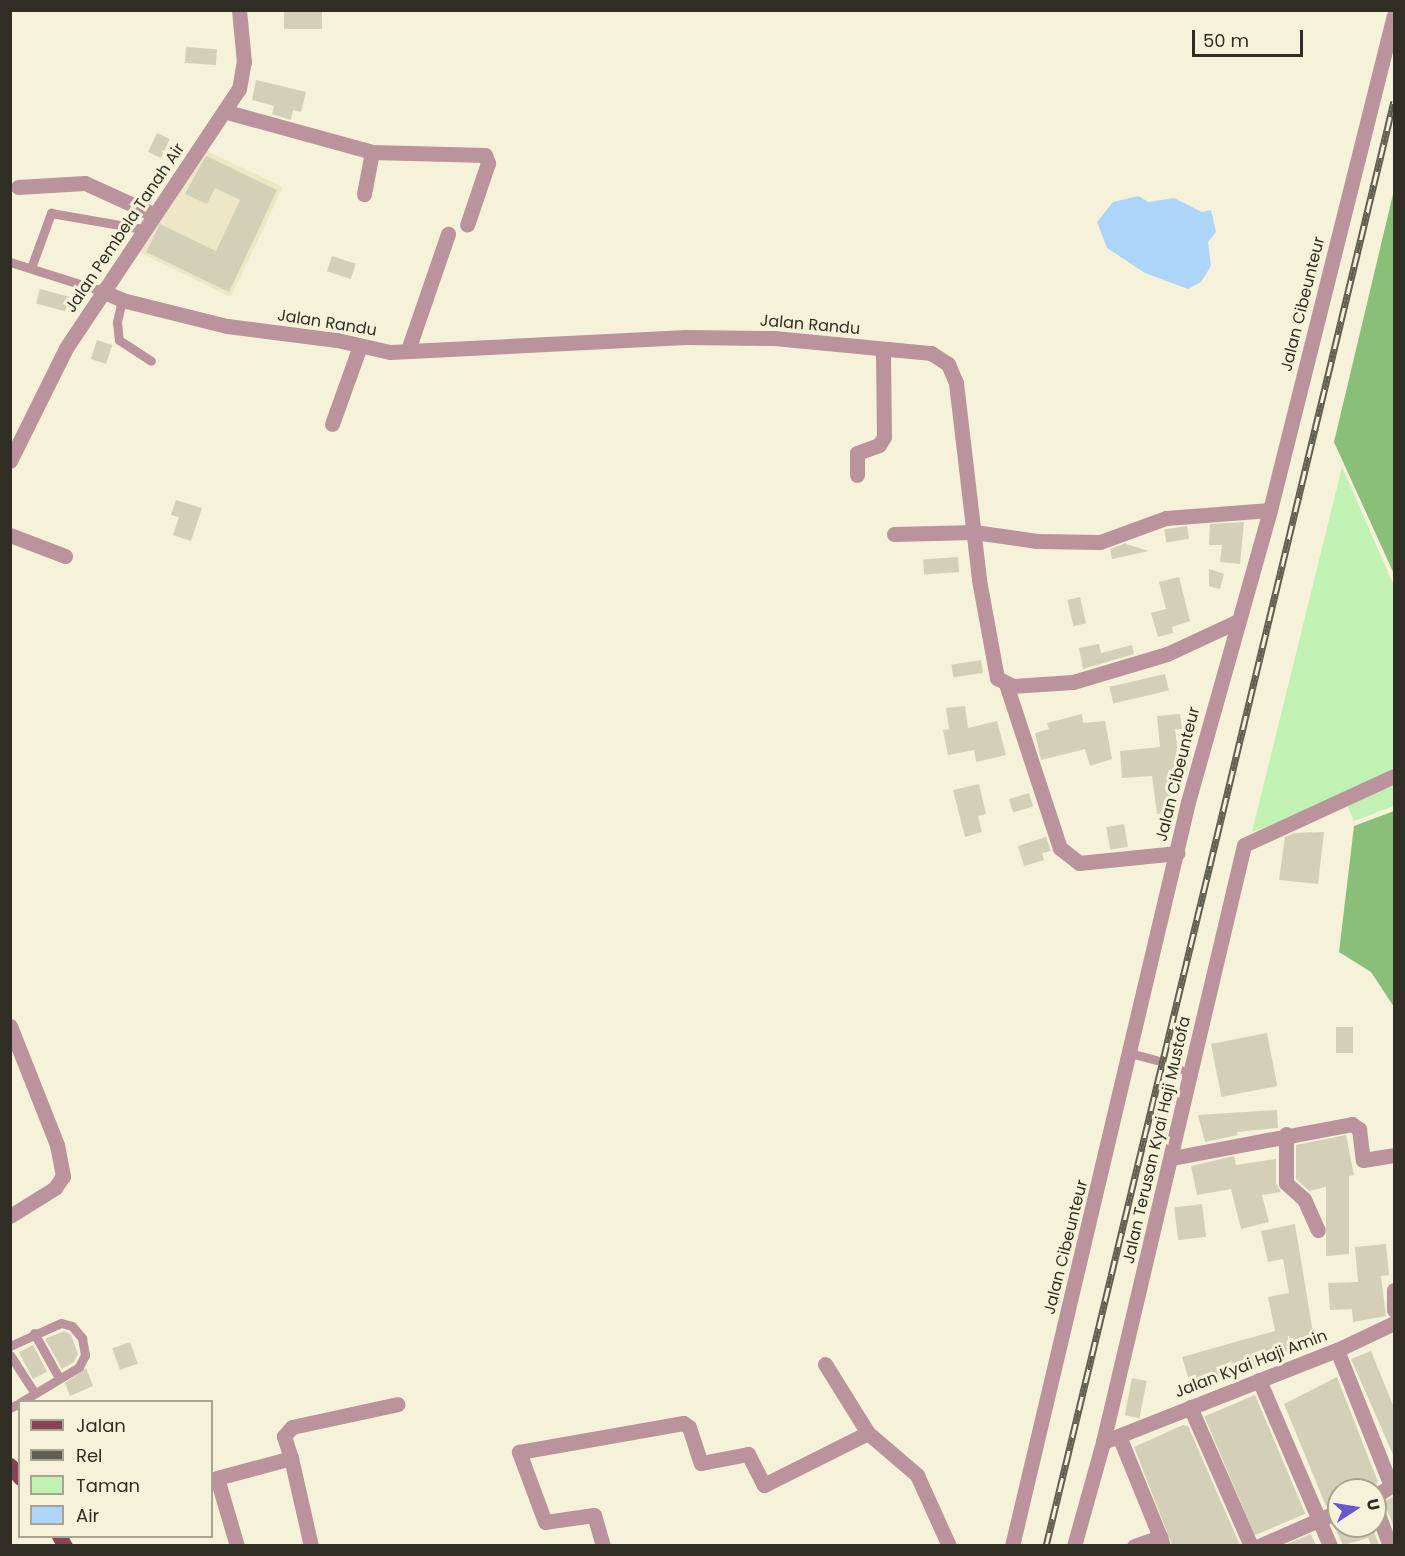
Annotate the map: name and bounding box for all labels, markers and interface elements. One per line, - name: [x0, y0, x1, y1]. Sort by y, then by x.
- scale bar: [1195, 18, 1306, 56]
- text: 50 m: [1203, 28, 1249, 53]
- street label: Jalan Pembela Tanah Air: [61, 140, 189, 316]
- street label: Jalan Cibeunteur: [1277, 235, 1329, 373]
- street label: Jalan Randu: [276, 306, 378, 340]
- street label: Jalan Randu: [759, 311, 861, 339]
- street label: Jalan Cibeunteur: [1152, 705, 1204, 843]
- street label: Jalan Terusan Kyai Haji Mustofa: [1119, 1014, 1195, 1266]
- street label: Jalan Cibeunteur: [1040, 1178, 1092, 1316]
- street label: Jalan Kyai Haji Amin: [1172, 1326, 1330, 1402]
- legend: [18, 1400, 213, 1538]
- text: Jalan: [76, 1413, 126, 1438]
- text: Rel: [76, 1443, 103, 1468]
- text: Taman: [76, 1473, 140, 1498]
- north arrow: [1327, 1478, 1387, 1538]
- text: U: [1361, 1497, 1386, 1512]
- text: Air: [76, 1503, 99, 1528]

